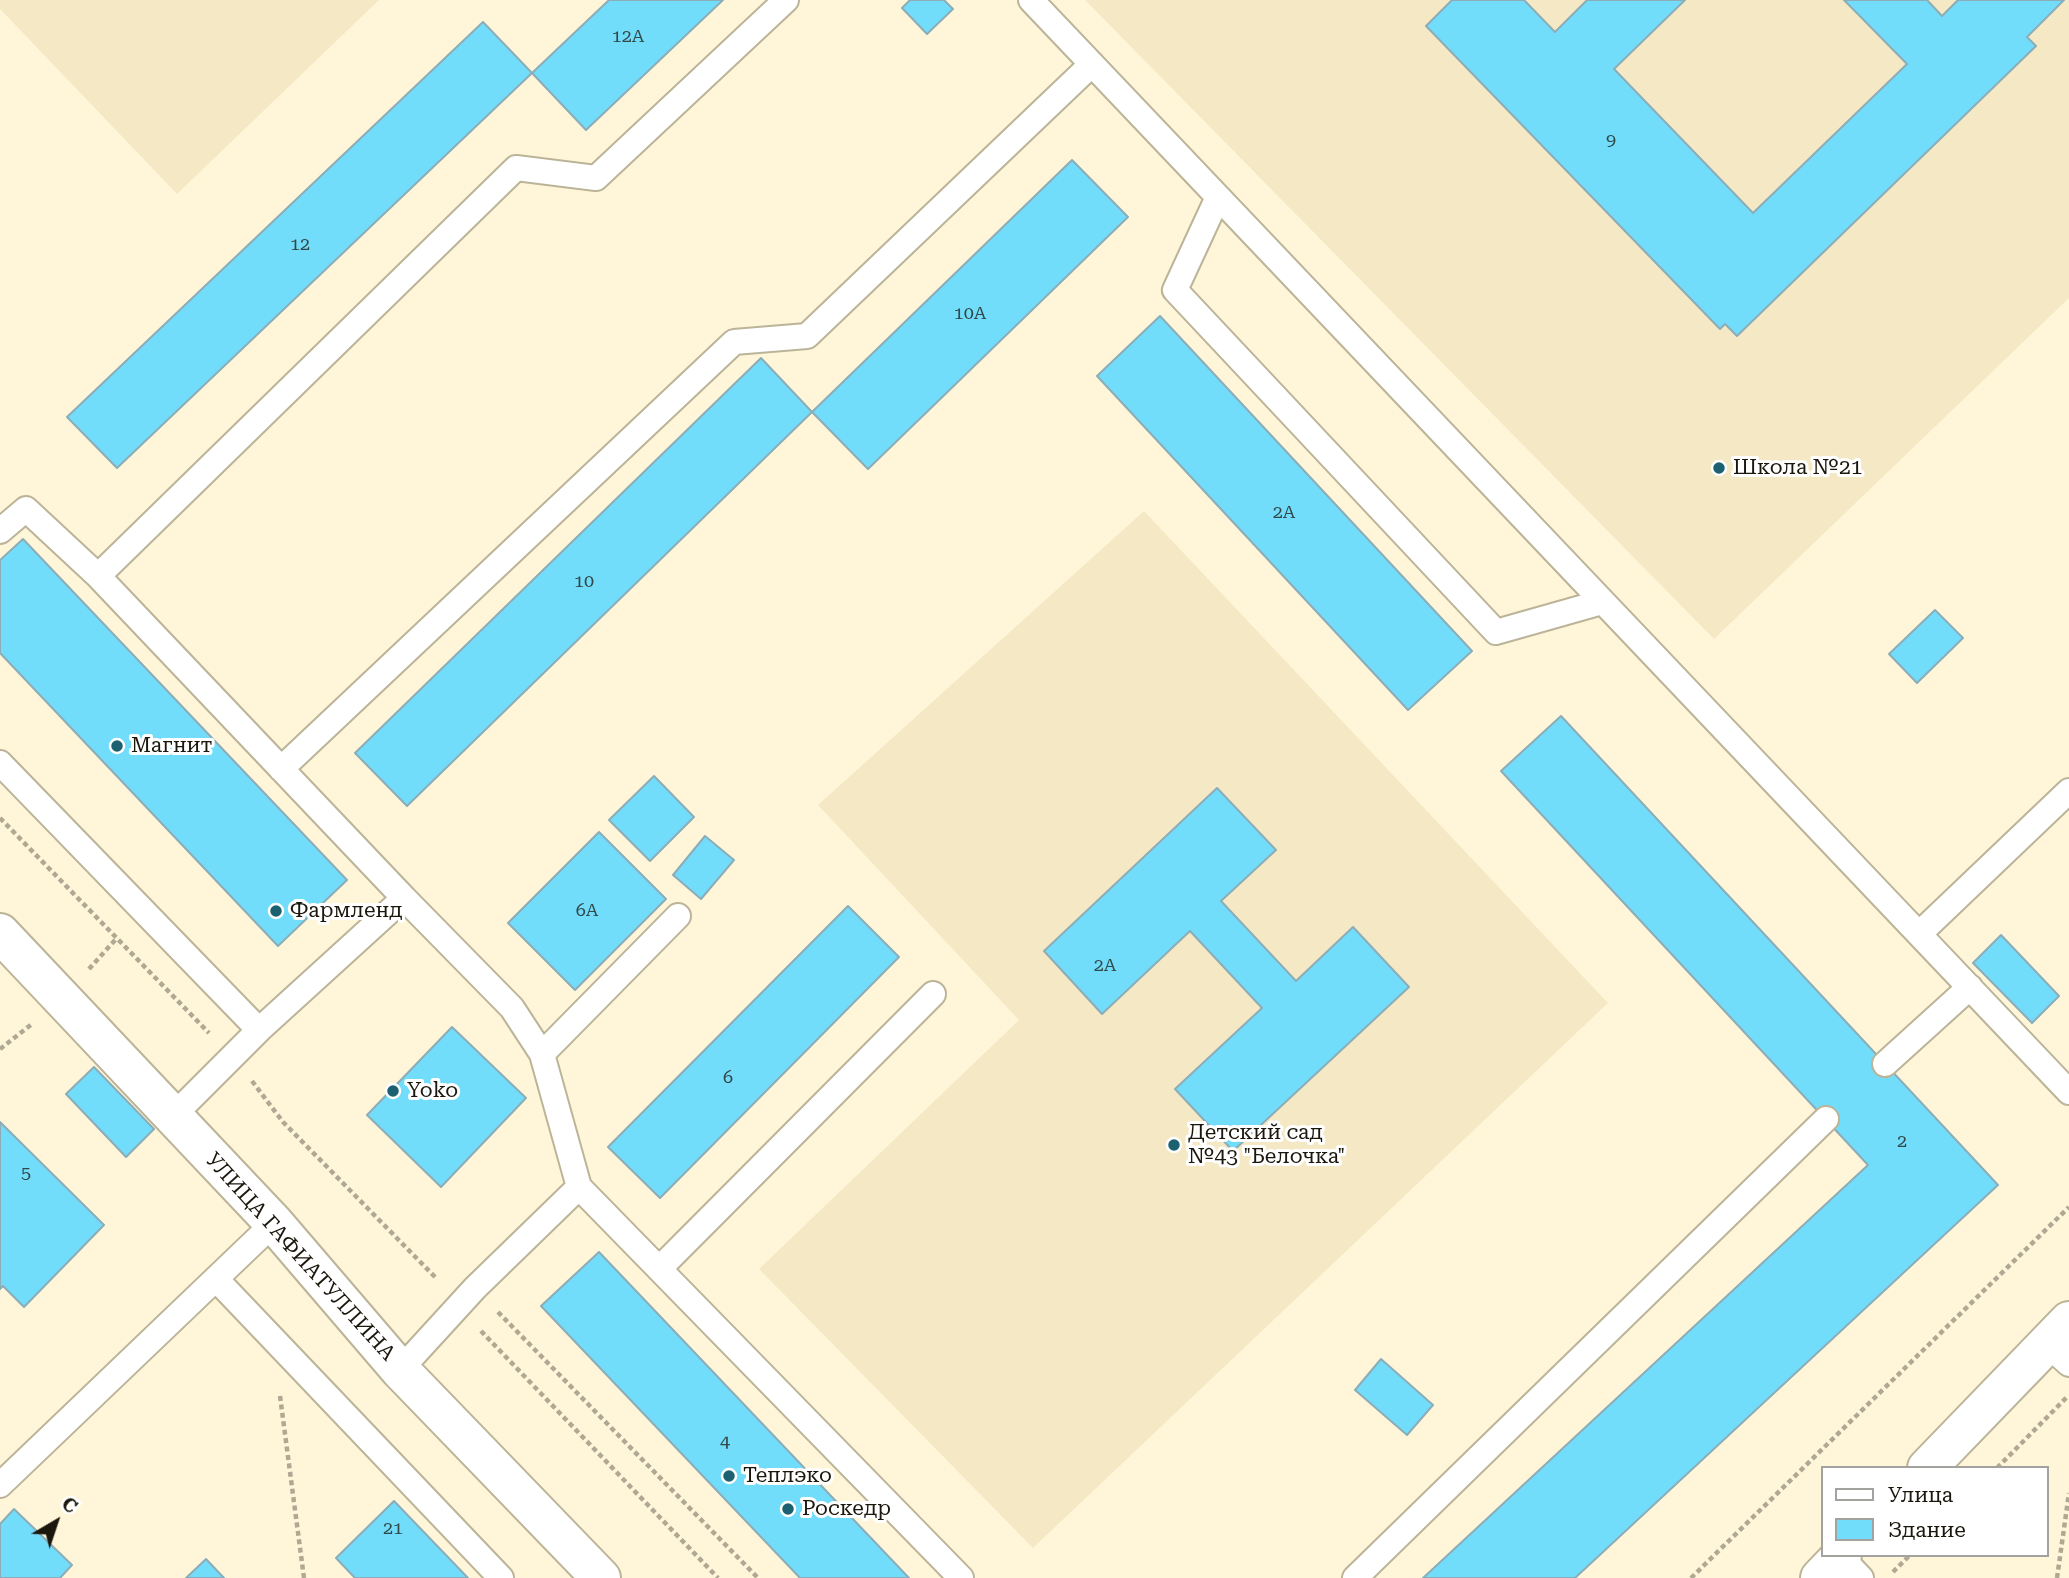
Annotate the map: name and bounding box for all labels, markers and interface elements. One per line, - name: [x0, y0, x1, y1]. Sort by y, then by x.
- house number: 12А: [612, 26, 644, 48]
- house number: 9: [1606, 130, 1616, 152]
- house number: 12: [290, 234, 310, 256]
- house number: 10А: [954, 303, 986, 325]
- place label: Школа №21: [1733, 455, 1863, 481]
- marker: Школа №21: [1711, 460, 1727, 476]
- house number: 2А: [1273, 502, 1295, 524]
- house number: 10: [574, 571, 594, 593]
- place label: Магнит: [131, 733, 213, 759]
- marker: Магнит: [109, 738, 125, 754]
- place label: Фармленд: [290, 898, 402, 924]
- house number: 6А: [576, 900, 598, 922]
- marker: Фармленд: [268, 903, 284, 919]
- house number: 2А: [1094, 955, 1116, 977]
- house number: 6: [723, 1067, 733, 1089]
- place label: Yoko: [407, 1078, 458, 1104]
- marker: Yoko: [385, 1083, 401, 1099]
- place label: Детский сад №43 "Белочка": [1188, 1120, 1345, 1170]
- house number: 2: [1897, 1131, 1907, 1153]
- marker: Детский сад №43 "Белочка": [1166, 1137, 1182, 1153]
- street label: УЛИЦА ГАФИАТУЛЛИНА: [200, 1148, 400, 1366]
- house number: 5: [21, 1163, 31, 1185]
- house number: 4: [720, 1431, 730, 1453]
- place label: Теплэко: [743, 1463, 832, 1489]
- legend: [1820, 1466, 2048, 1557]
- marker: Теплэко: [721, 1468, 737, 1484]
- text: Улица: [1888, 1483, 1953, 1507]
- north arrow: [21, 1487, 91, 1557]
- text: С: [57, 1492, 82, 1518]
- place label: Роскедр: [802, 1496, 891, 1522]
- marker: Роскедр: [780, 1501, 796, 1517]
- house number: 21: [383, 1518, 403, 1540]
- text: Здание: [1888, 1518, 1966, 1542]

